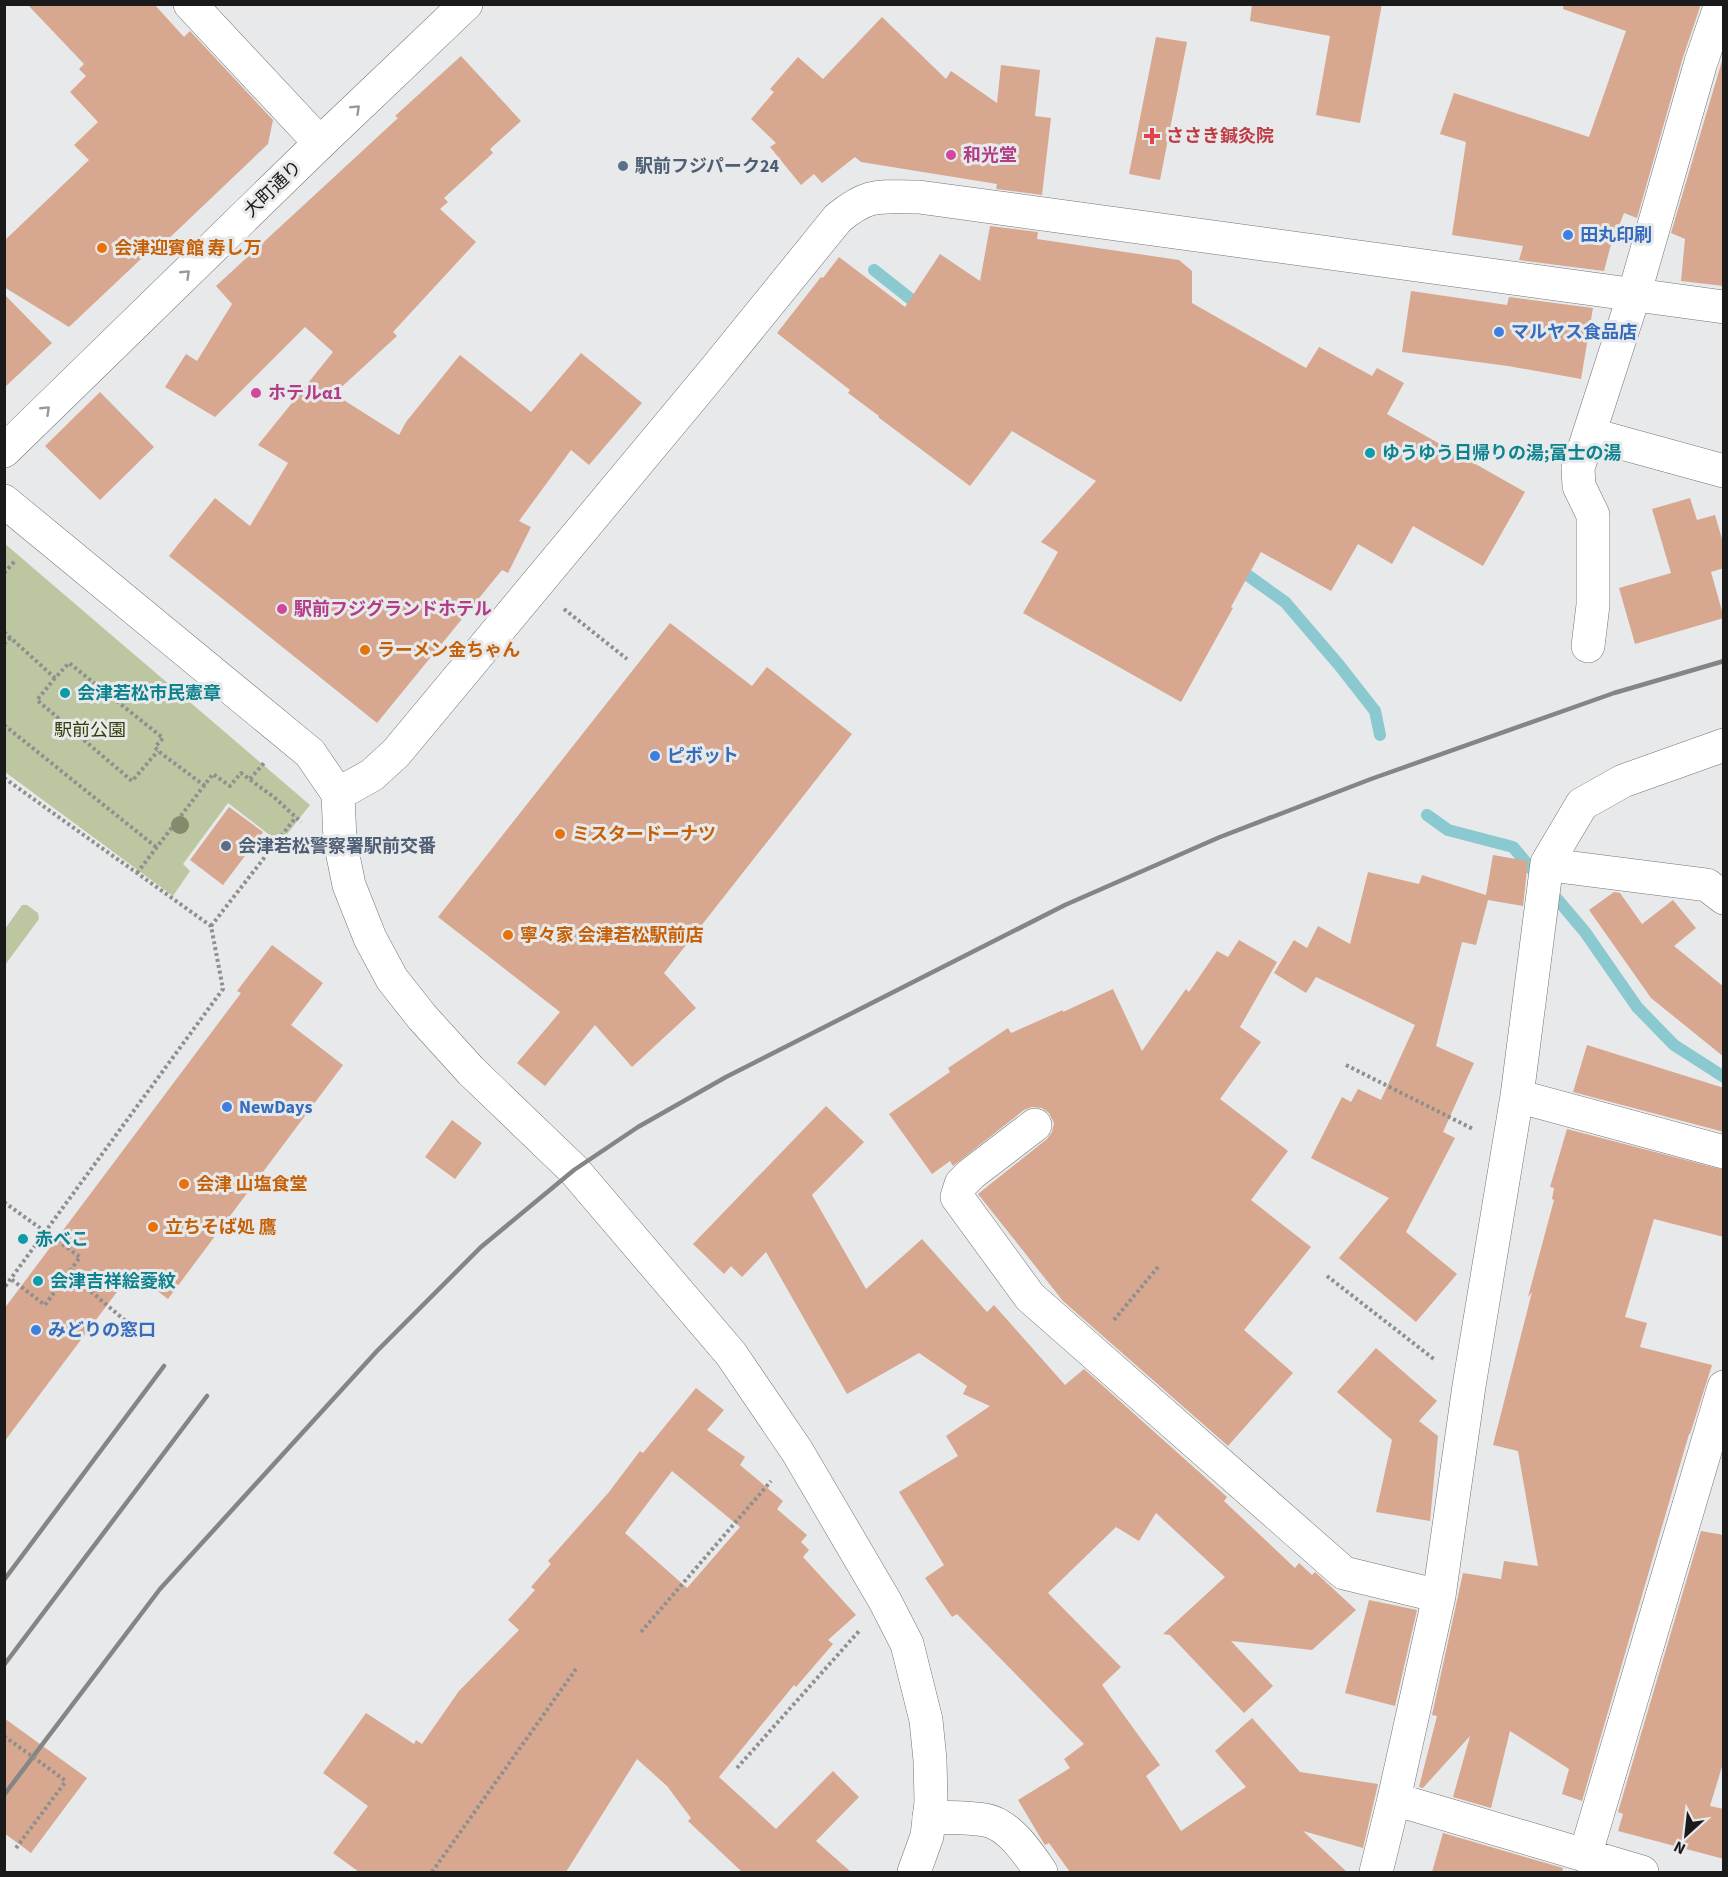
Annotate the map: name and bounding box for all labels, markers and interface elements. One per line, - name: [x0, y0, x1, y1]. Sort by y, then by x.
- one-way arrow: [350, 105, 360, 116]
- place label: ささき鍼灸院: [1166, 124, 1274, 149]
- marker: ささき鍼灸院: [1143, 127, 1161, 145]
- place label: 和光堂: [963, 143, 1017, 168]
- marker: 和光堂: [944, 148, 958, 162]
- place label: 駅前フジパーク24: [635, 154, 779, 179]
- street label: 大町通り: [238, 155, 308, 223]
- marker: 駅前フジパーク24: [616, 159, 630, 173]
- place label: 田丸印刷: [1580, 223, 1652, 248]
- marker: 田丸印刷: [1561, 228, 1575, 242]
- place label: 会津迎賓館 寿し万: [114, 236, 262, 261]
- marker: 会津迎賓館 寿し万: [95, 241, 109, 255]
- one-way arrow: [180, 270, 190, 281]
- place label: マルヤス食品店: [1511, 320, 1637, 345]
- marker: マルヤス食品店: [1492, 325, 1506, 339]
- place label: ホテルα1: [268, 381, 342, 406]
- marker: ホテルα1: [249, 386, 263, 400]
- one-way arrow: [40, 406, 50, 417]
- place label: ゆうゆう日帰りの湯;富士の湯: [1382, 441, 1621, 466]
- marker: ゆうゆう日帰りの湯;富士の湯: [1363, 446, 1377, 460]
- place label: 駅前フジグランドホテル: [294, 597, 492, 622]
- marker: 駅前フジグランドホテル: [275, 602, 289, 616]
- place label: ラーメン金ちゃん: [377, 638, 520, 663]
- marker: ラーメン金ちゃん: [358, 643, 372, 657]
- place label: 会津若松市民憲章: [77, 681, 221, 706]
- marker: 会津若松市民憲章: [58, 686, 72, 700]
- park label: 駅前公園: [54, 718, 126, 743]
- place label: ピボット: [667, 744, 739, 769]
- marker: ピボット: [648, 749, 662, 763]
- place label: ミスタードーナツ: [572, 822, 716, 847]
- marker: ミスタードーナツ: [553, 827, 567, 841]
- place label: 会津若松警察署駅前交番: [238, 834, 436, 859]
- marker: 会津若松警察署駅前交番: [219, 839, 233, 853]
- place label: 寧々家 会津若松駅前店: [520, 923, 704, 948]
- marker: 寧々家 会津若松駅前店: [501, 928, 515, 942]
- place label: NewDays: [239, 1095, 312, 1120]
- marker: NewDays: [220, 1100, 234, 1114]
- place label: 会津 山塩食堂: [196, 1172, 308, 1197]
- marker: 会津 山塩食堂: [177, 1177, 191, 1191]
- place label: 立ちそば処 鷹: [165, 1215, 277, 1240]
- marker: 立ちそば処 鷹: [146, 1220, 160, 1234]
- place label: 赤べこ: [35, 1227, 89, 1252]
- marker: 赤べこ: [16, 1232, 30, 1246]
- place label: 会津吉祥絵菱紋: [50, 1269, 176, 1294]
- marker: 会津吉祥絵菱紋: [31, 1274, 45, 1288]
- place label: みどりの窓口: [48, 1318, 156, 1343]
- marker: みどりの窓口: [29, 1323, 43, 1337]
- north arrow: [1656, 1805, 1716, 1865]
- text: N: [1670, 1835, 1689, 1860]

